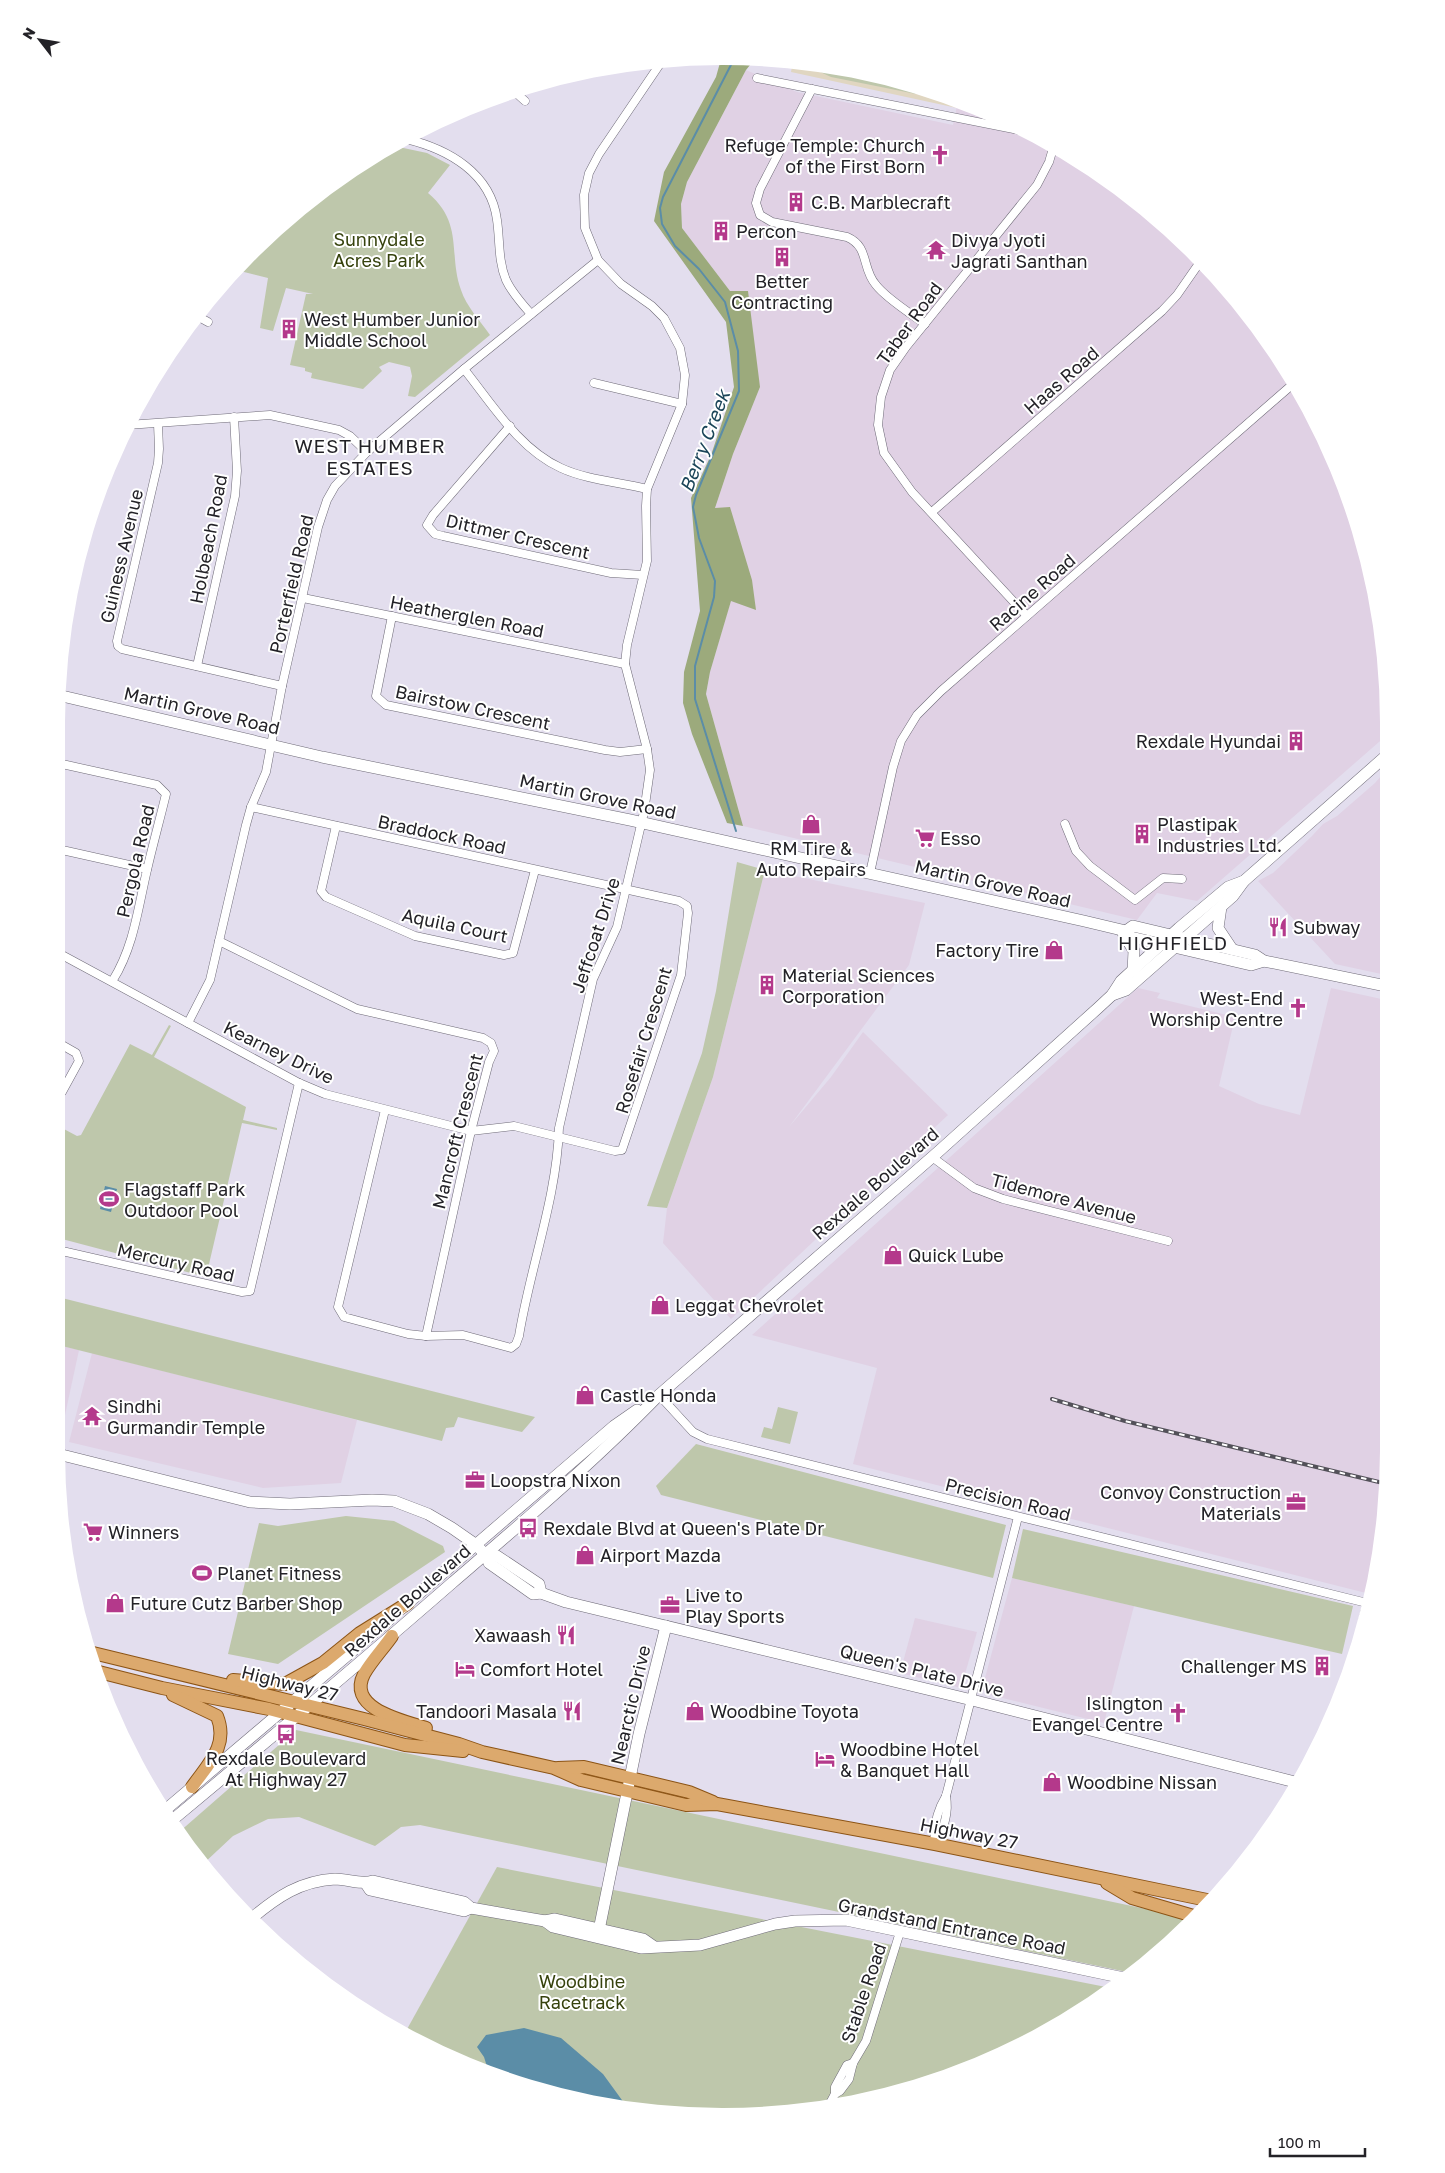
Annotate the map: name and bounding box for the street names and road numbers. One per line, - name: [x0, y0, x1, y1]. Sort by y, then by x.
- street label: Taber Road: [872, 277, 946, 369]
- street label: Haas Road: [1019, 341, 1103, 419]
- street label: Holbeach Road: [185, 472, 231, 606]
- street label: Guiness Avenue: [95, 487, 147, 625]
- street label: Dittmer Crescent: [444, 509, 592, 563]
- street label: Porterfield Road: [264, 512, 318, 656]
- street label: Racine Road: [984, 549, 1080, 635]
- street label: Heatherglen Road: [388, 590, 546, 642]
- street label: Bairstow Crescent: [393, 680, 553, 734]
- street label: Martin Grove Road: [122, 681, 282, 739]
- street label: Martin Grove Road: [518, 769, 678, 823]
- street label: Pergola Road: [111, 802, 159, 920]
- street label: Braddock Road: [376, 810, 508, 858]
- street label: Martin Grove Road: [913, 854, 1073, 912]
- street label: Jeffcoat Drive: [566, 874, 624, 996]
- street label: Aquila Court: [400, 903, 510, 947]
- street label: Rosefair Crescent: [610, 964, 676, 1116]
- street label: Kearney Drive: [220, 1016, 338, 1088]
- street label: Mancroft Crescent: [427, 1051, 487, 1211]
- street label: Rexdale Boulevard: [807, 1122, 943, 1244]
- street label: Tidemore Avenue: [989, 1168, 1139, 1228]
- street label: Mercury Road: [115, 1238, 237, 1286]
- street label: Precision Road: [943, 1473, 1073, 1525]
- street label: Rexdale Boulevard: [339, 1539, 475, 1661]
- street label: Queen's Plate Drive: [838, 1639, 1006, 1701]
- street label: Nearctic Drive: [606, 1643, 654, 1767]
- street label: Highway 27: [239, 1660, 341, 1706]
- street label: Highway 27: [918, 1813, 1020, 1853]
- street label: Grandstand Entrance Road: [836, 1893, 1068, 1959]
- street label: Stable Road: [836, 1940, 890, 2046]

